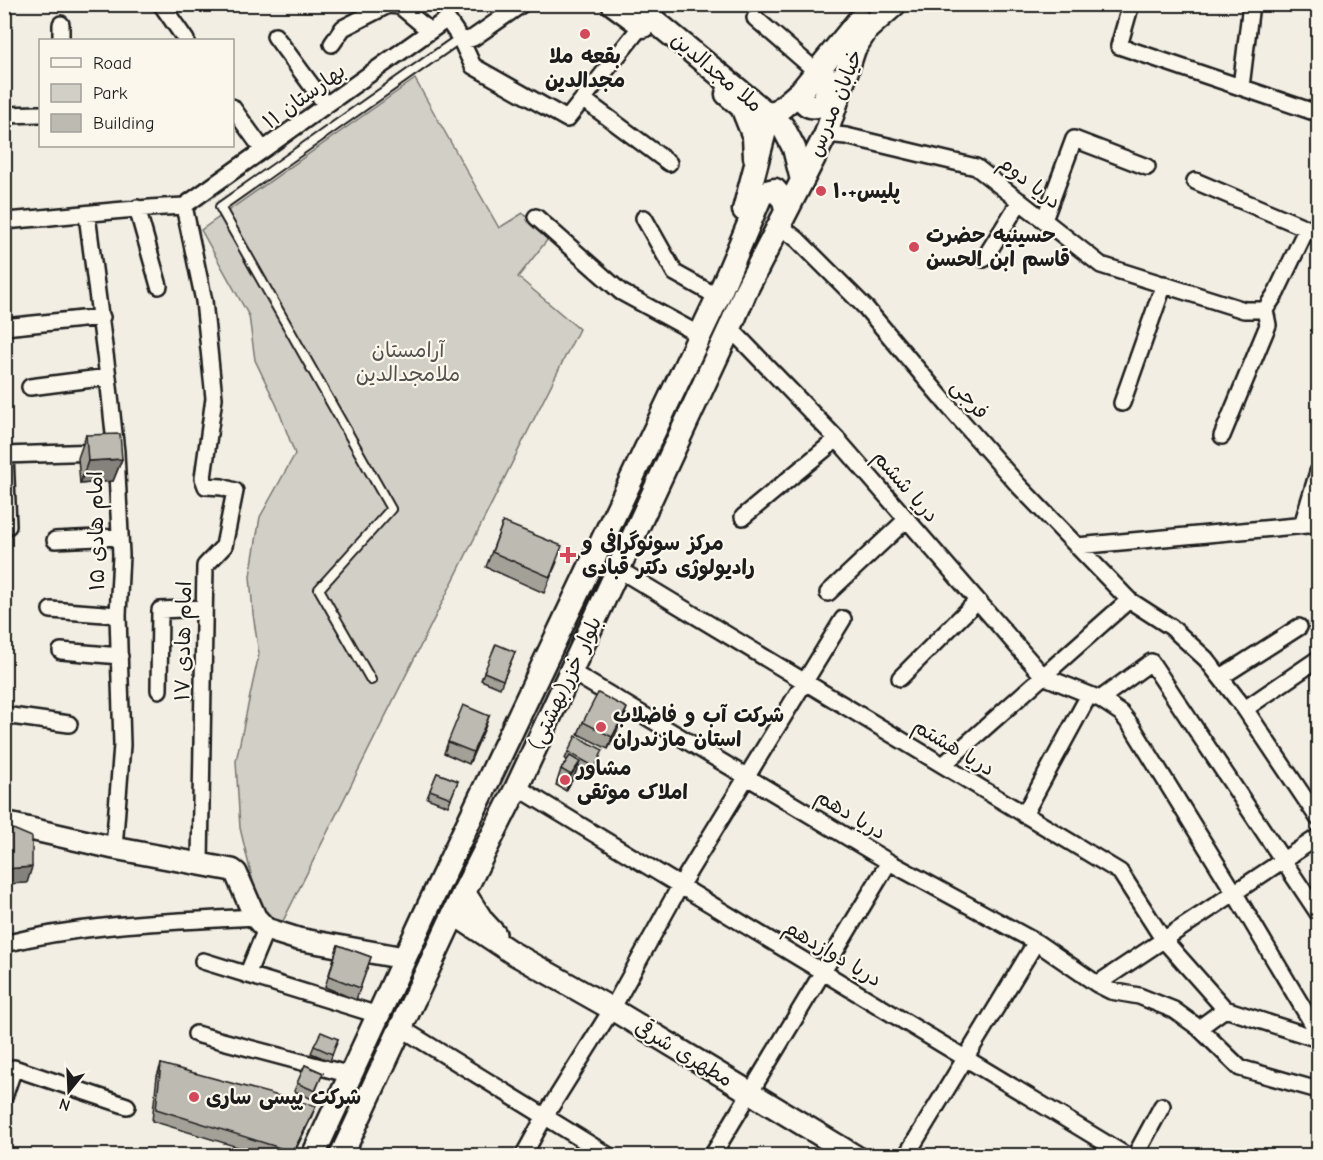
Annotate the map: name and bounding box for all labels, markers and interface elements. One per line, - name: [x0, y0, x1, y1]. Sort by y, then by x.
- marker: بقعه ملا مجدالدين: [578, 27, 592, 41]
- street label: ملا مجدالدین: [667, 27, 767, 117]
- legend: [39, 39, 234, 147]
- place label: بقعه ملا مجدالدين: [545, 44, 625, 93]
- street label: خیابان مدرس: [803, 46, 868, 160]
- text: Road: [93, 53, 132, 74]
- street label: بهارستان ۱۱: [258, 58, 350, 135]
- text: Park: [93, 83, 128, 104]
- text: Building: [93, 113, 155, 134]
- street label: دریا دوم: [992, 150, 1066, 217]
- place label: پلیس+١٠: [833, 179, 900, 204]
- marker: پلیس+١٠: [814, 184, 828, 198]
- place label: حسینیه حضرت قاسم ابن الحسن: [926, 223, 1070, 275]
- marker: حسینیه حضرت قاسم ابن الحسن: [907, 240, 921, 254]
- park label: آرامستان ملامجدالدین: [356, 338, 460, 386]
- street label: فرجی: [945, 374, 994, 425]
- street label: دریا ششم: [865, 445, 944, 530]
- street label: امام هادی ۱۵: [83, 471, 113, 591]
- place label: مركز سونوگرافی و راديولوژی دكتر قبادی: [580, 528, 755, 581]
- marker: مركز سونوگرافی و راديولوژی دكتر قبادی: [559, 546, 577, 564]
- street label: امام هادی ۱۷: [170, 581, 200, 701]
- street label: بلوار خزر(بهشتی): [524, 612, 608, 754]
- place label: شرکت آب و فاضلاب استان مازندران: [613, 703, 784, 751]
- street label: دریا هشتم: [907, 713, 999, 784]
- marker: شرکت آب و فاضلاب استان مازندران: [594, 720, 608, 734]
- place label: مشاور املاک موثقی: [575, 756, 688, 805]
- marker: مشاور املاک موثقی: [558, 773, 572, 787]
- street label: دریا دهم: [809, 784, 891, 848]
- street label: دریا دوازدهم: [778, 914, 886, 995]
- street label: مطهری شرقی: [631, 1014, 738, 1092]
- north arrow: [39, 1061, 99, 1121]
- place label: شرکت پپسی ساری: [206, 1085, 361, 1110]
- marker: شرکت پپسی ساری: [187, 1090, 201, 1104]
- text: N: [57, 1094, 72, 1114]

